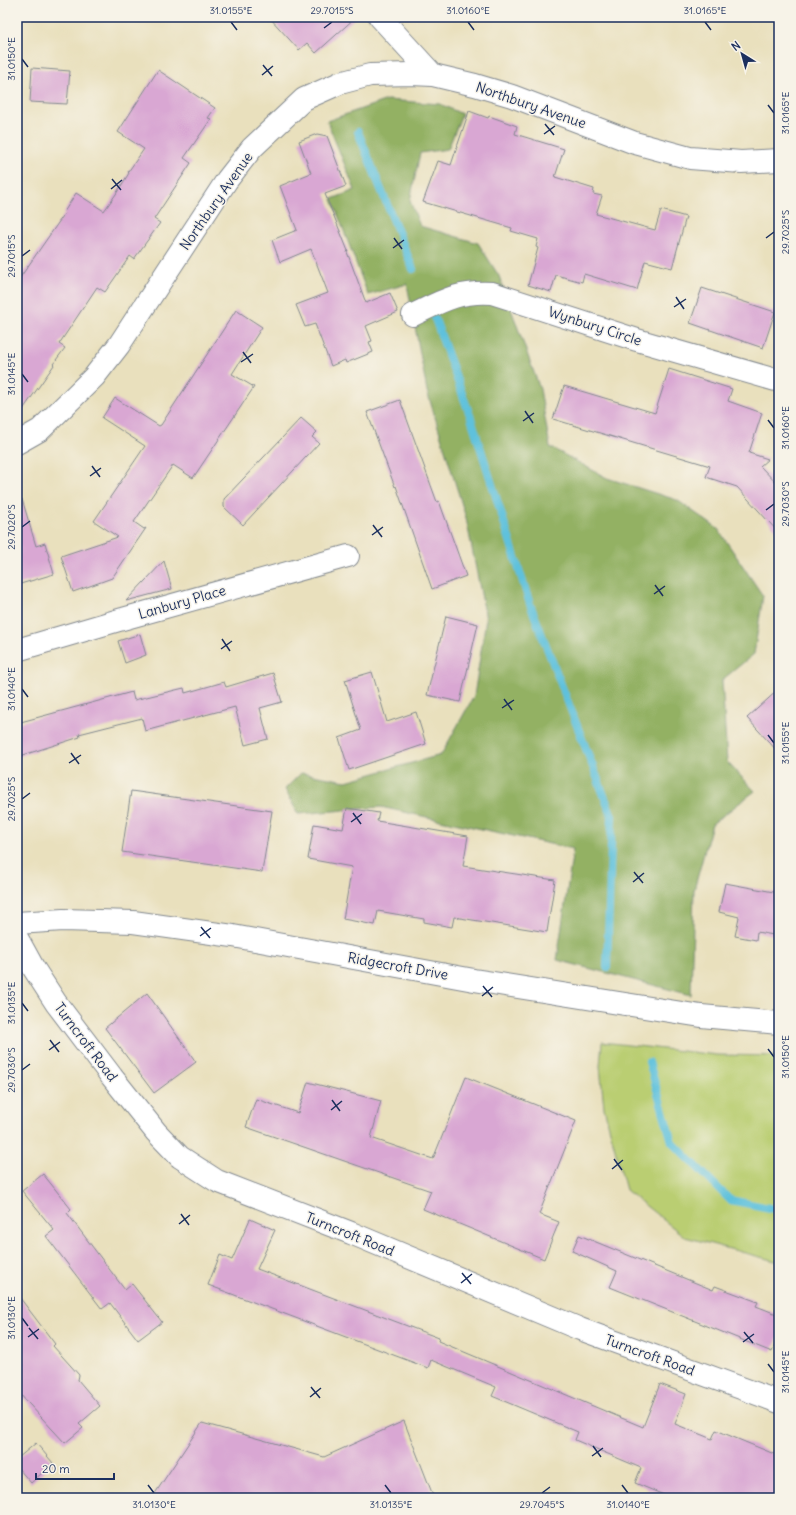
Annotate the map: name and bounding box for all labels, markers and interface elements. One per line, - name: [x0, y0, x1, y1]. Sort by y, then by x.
- text: 31.0155°E: [210, 4, 253, 17]
- text: 29.7015°S: [310, 4, 354, 17]
- text: 31.0160°E: [446, 4, 490, 17]
- text: 31.0165°E: [684, 4, 727, 17]
- north arrow: [722, 34, 762, 74]
- text: 31.0150°E: [5, 37, 18, 81]
- text: N: [729, 38, 743, 54]
- street label: Northbury Avenue: [473, 78, 589, 132]
- text: 31.0165°E: [779, 91, 792, 134]
- street label: Northbury Avenue: [175, 148, 257, 254]
- text: 29.7025°S: [779, 209, 792, 254]
- text: 29.7015°S: [5, 234, 18, 278]
- street label: Wynbury Circle: [546, 302, 644, 350]
- text: 31.0145°E: [5, 352, 18, 395]
- text: 31.0160°E: [779, 406, 792, 450]
- text: 29.7030°S: [779, 481, 792, 527]
- text: 29.7020°S: [5, 504, 18, 550]
- street label: Lanbury Place: [136, 581, 228, 623]
- text: 31.0140°E: [5, 667, 18, 711]
- text: 31.0155°E: [779, 721, 792, 764]
- text: 29.7025°S: [5, 776, 18, 821]
- street label: Ridgecroft Drive: [346, 948, 450, 984]
- text: 31.0135°E: [5, 981, 18, 1024]
- street label: Turncroft Road: [50, 999, 122, 1085]
- text: 31.0150°E: [779, 1035, 792, 1079]
- text: 29.7030°S: [5, 1047, 18, 1093]
- street label: Turncroft Road: [303, 1208, 397, 1260]
- text: 31.0130°E: [5, 1296, 18, 1340]
- street label: Turncroft Road: [603, 1330, 697, 1380]
- text: 31.0145°E: [779, 1350, 792, 1393]
- scale bar: [36, 1455, 114, 1481]
- text: 20 m: [42, 1461, 70, 1476]
- text: 31.0130°E: [132, 1498, 176, 1511]
- text: 31.0135°E: [370, 1498, 413, 1511]
- text: 29.7045°S: [520, 1498, 565, 1511]
- text: 31.0140°E: [606, 1498, 650, 1511]

